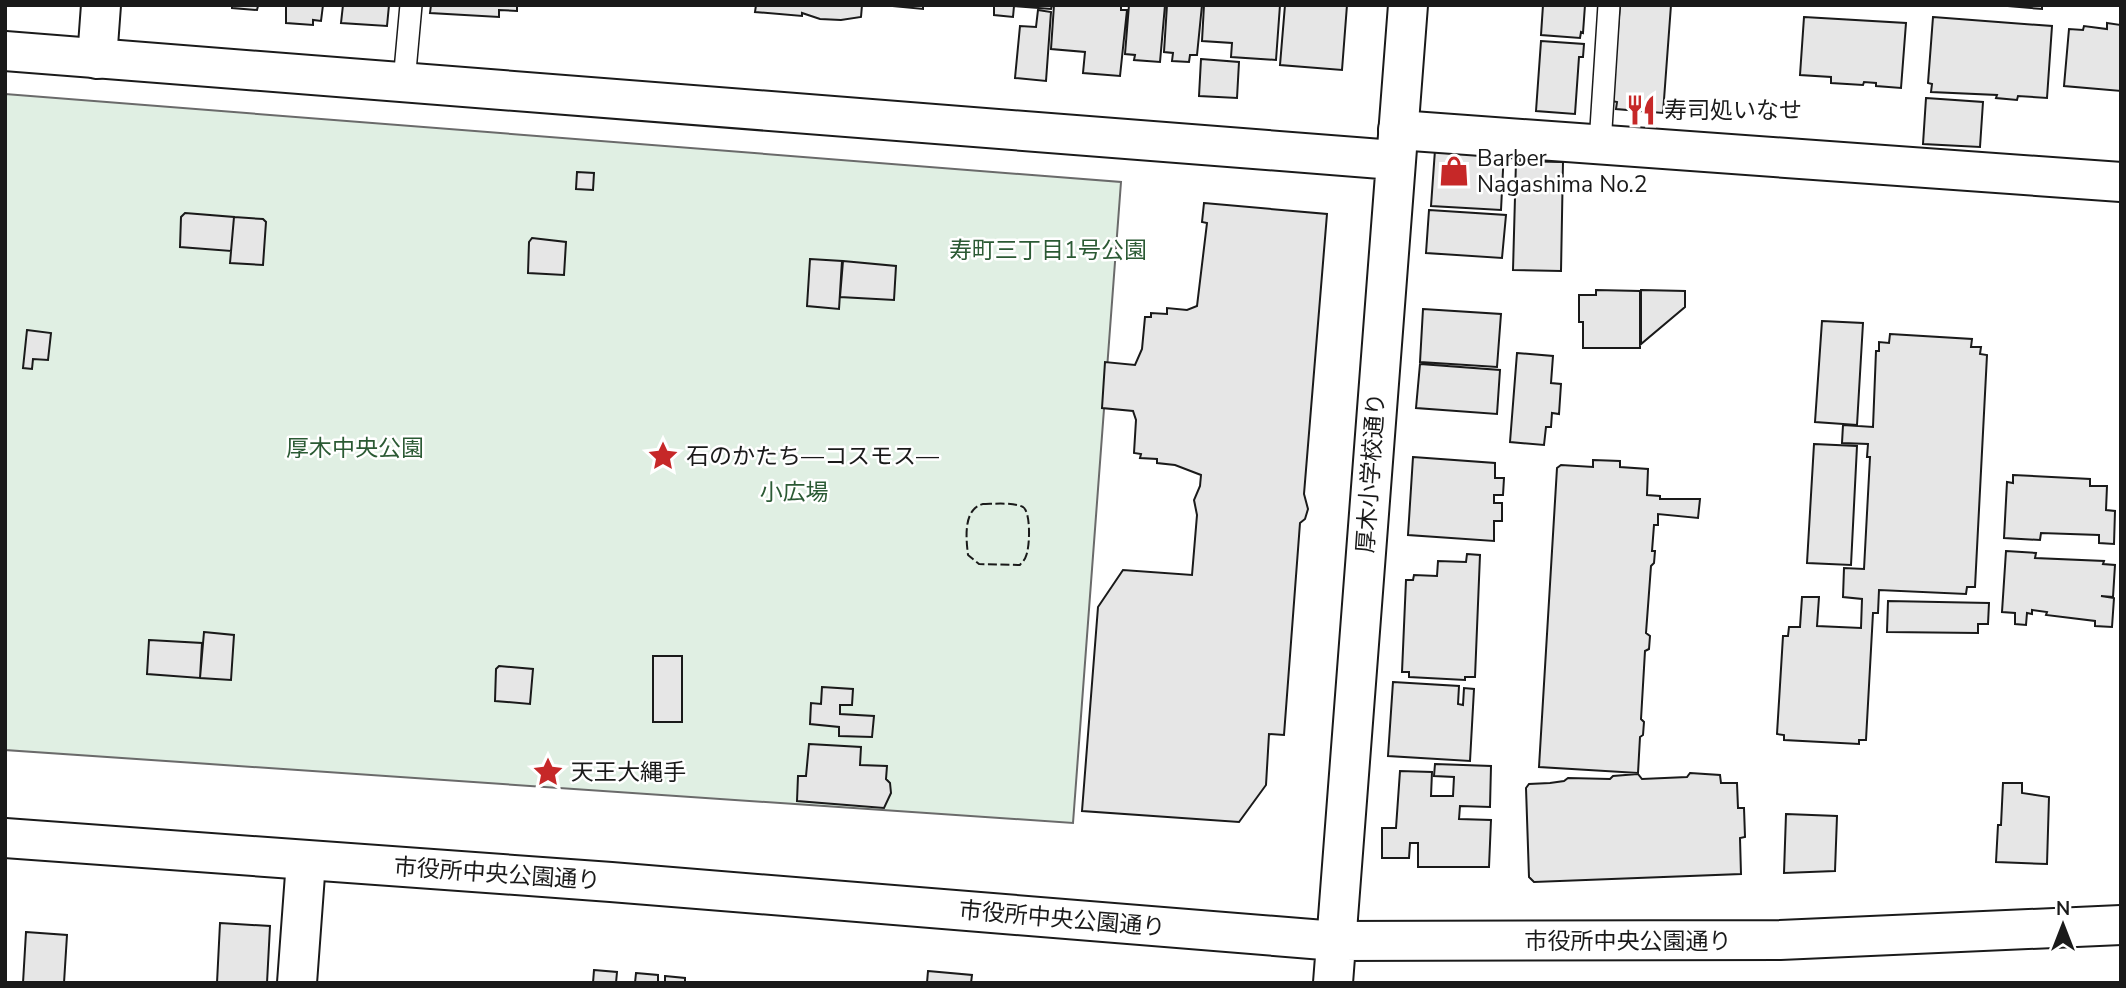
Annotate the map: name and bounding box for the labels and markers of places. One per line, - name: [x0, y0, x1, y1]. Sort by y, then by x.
- restaurant icon: 寿司処いなせ: [1624, 93, 1658, 127]
- place label: 寿司処いなせ: [1664, 95, 1802, 126]
- place label: Barber Nagashima No.2: [1477, 143, 1647, 200]
- shop icon: Barber Nagashima No.2: [1437, 154, 1471, 188]
- place icon: 石のかたち—コスモス—: [646, 439, 680, 473]
- place label: 石のかたち—コスモス—: [686, 441, 939, 472]
- place icon: 天王大縄手: [531, 755, 565, 789]
- place label: 天王大縄手: [571, 757, 686, 788]

